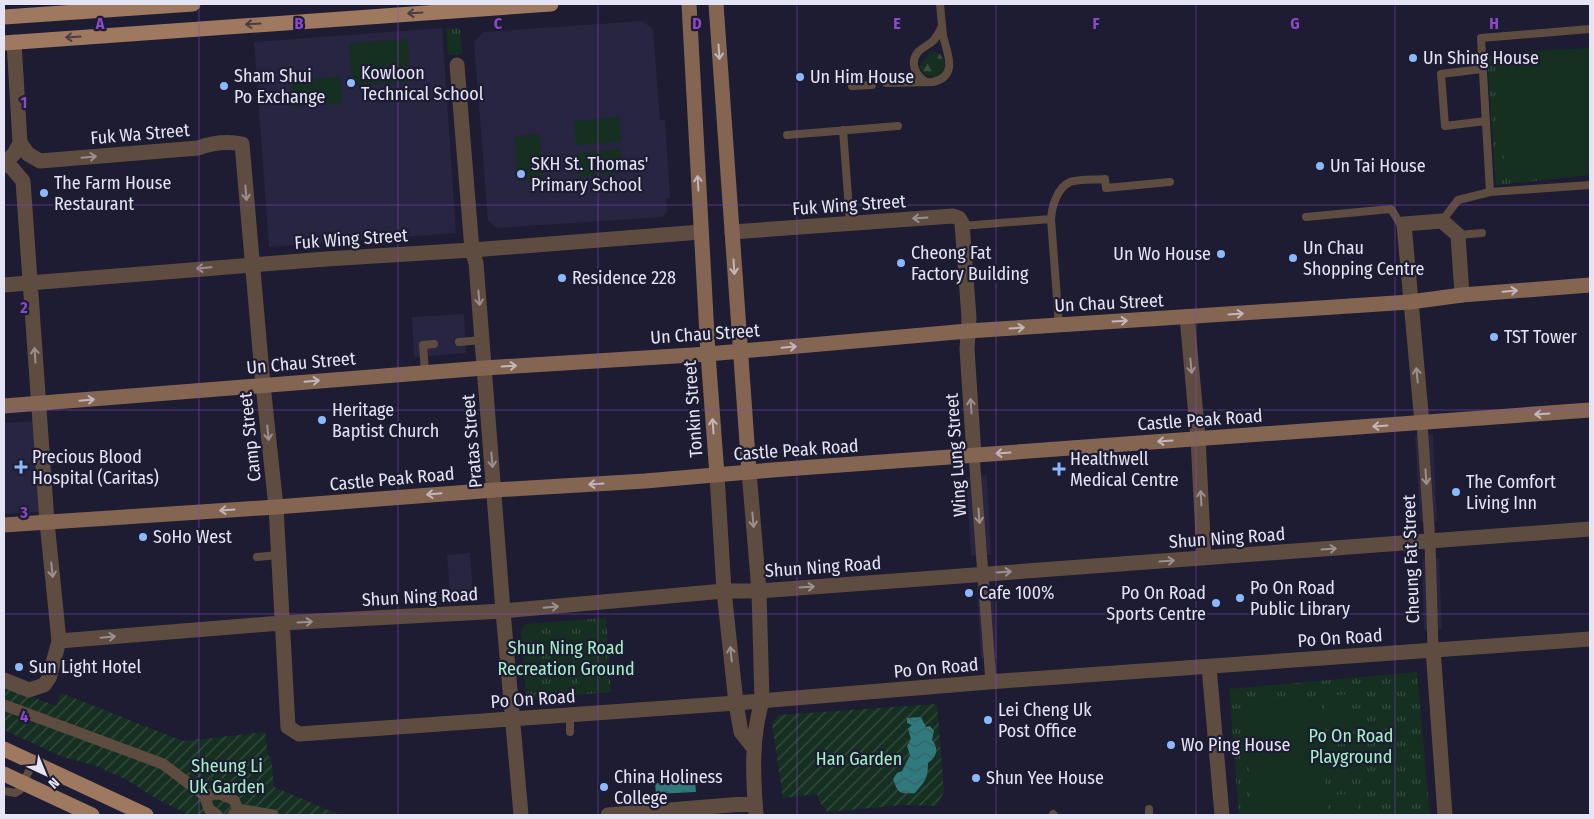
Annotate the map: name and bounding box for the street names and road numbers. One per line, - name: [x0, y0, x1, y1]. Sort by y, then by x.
- street label: Fuk Wa Street: [89, 119, 191, 149]
- street label: Fuk Wing Street: [792, 190, 907, 220]
- street label: Fuk Wing Street: [294, 224, 409, 254]
- street label: Un Chau Street: [1054, 289, 1164, 317]
- street label: Un Chau Street: [650, 319, 760, 349]
- street label: Un Chau Street: [246, 347, 357, 379]
- street label: Tonkin Street: [679, 360, 707, 458]
- street label: Camp Street: [234, 391, 266, 483]
- street label: Wing Lung Street: [941, 392, 971, 517]
- street label: Pratas Street: [457, 393, 487, 489]
- street label: Castle Peak Road: [1137, 405, 1263, 435]
- street label: Castle Peak Road: [733, 435, 859, 465]
- street label: Castle Peak Road: [329, 463, 455, 495]
- street label: Cheung Fat Street: [1398, 494, 1424, 624]
- street label: Shun Ning Road: [1168, 523, 1286, 553]
- street label: Shun Ning Road: [764, 552, 882, 582]
- street label: Shun Ning Road: [361, 583, 479, 611]
- street label: Po On Road: [1297, 624, 1383, 652]
- street label: Po On Road: [893, 653, 979, 683]
- street label: Po On Road: [490, 685, 576, 713]

